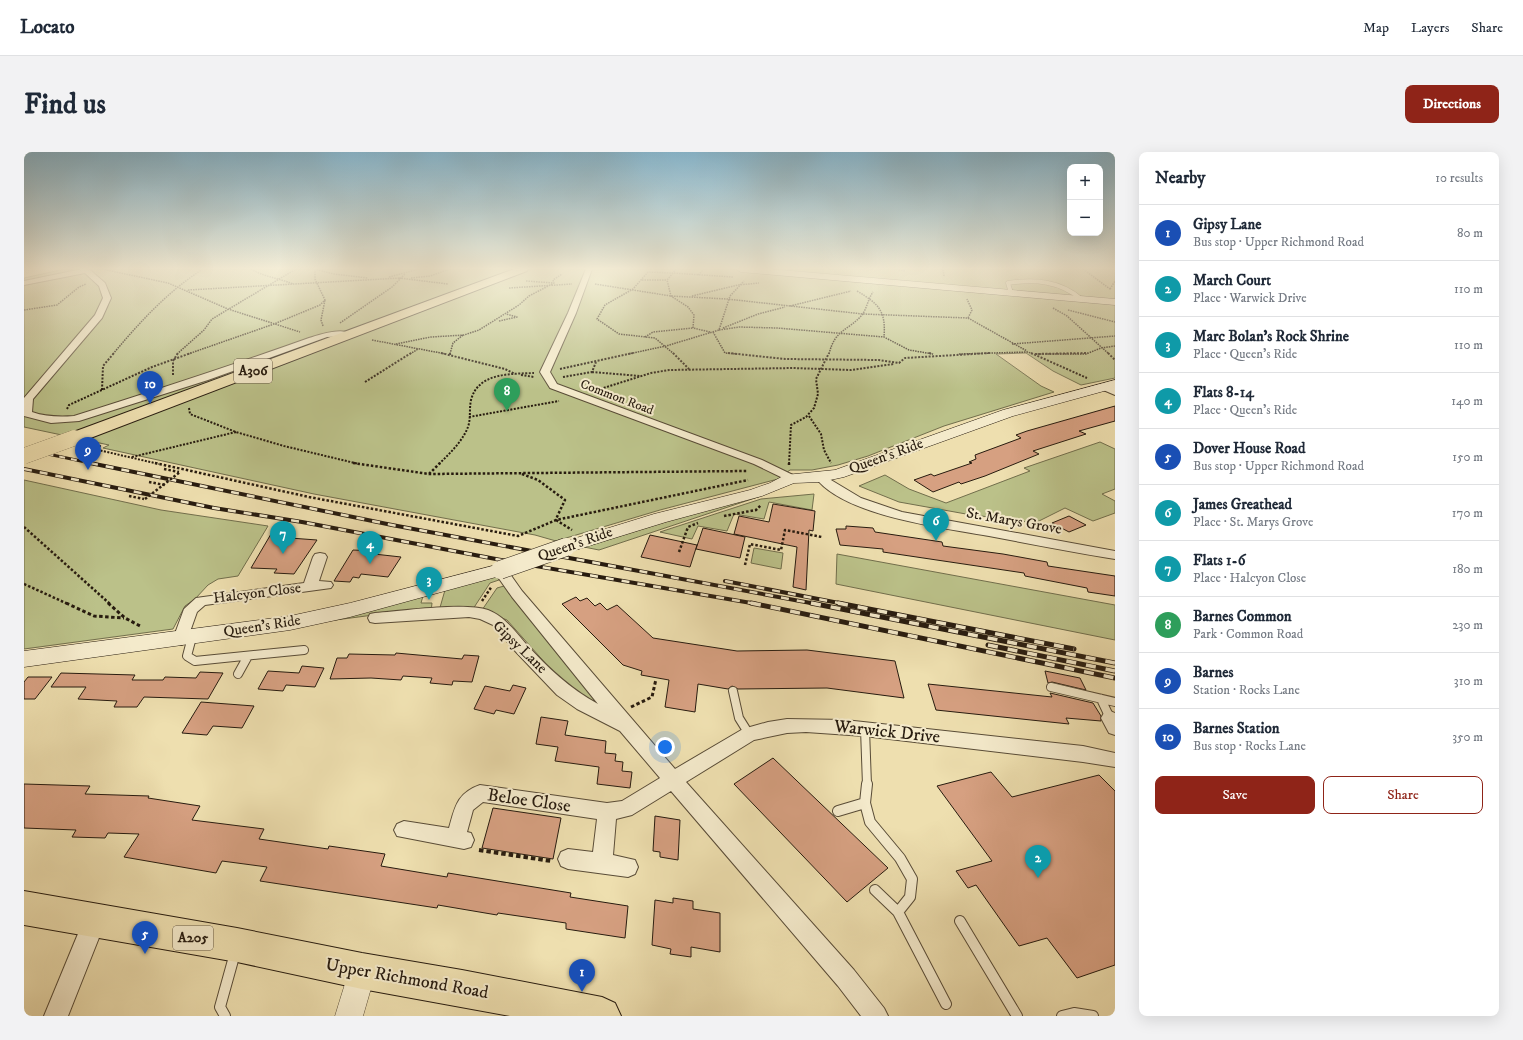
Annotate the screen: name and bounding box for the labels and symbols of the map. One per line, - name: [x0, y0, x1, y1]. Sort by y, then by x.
- road number: A306: [234, 359, 272, 383]
- pin: 10: [137, 371, 163, 404]
- street label: Common Road: [578, 376, 656, 418]
- pin: 8: [494, 378, 520, 411]
- street label: Queen's Ride: [846, 434, 926, 478]
- pin: 9: [75, 437, 101, 470]
- street label: St. Marys Grove: [965, 503, 1063, 539]
- pin: 6: [923, 508, 949, 541]
- pin: 7: [270, 521, 296, 554]
- street label: Queen's Ride: [535, 522, 615, 566]
- pin: 4: [357, 531, 383, 564]
- pin: 3: [416, 567, 442, 600]
- street label: Halcyon Close: [212, 578, 302, 608]
- street label: Queen's Ride: [222, 611, 302, 641]
- street label: Gipsy Lane: [489, 616, 551, 678]
- street label: Warwick Drive: [832, 715, 941, 749]
- your location: [655, 737, 675, 757]
- street label: Beloe Close: [486, 784, 572, 818]
- pin: 2: [1025, 845, 1051, 878]
- pin: 5: [132, 921, 158, 954]
- road number: A205: [173, 926, 213, 950]
- street label: Upper Richmond Road: [324, 954, 490, 1004]
- pin: 1: [569, 959, 595, 992]

